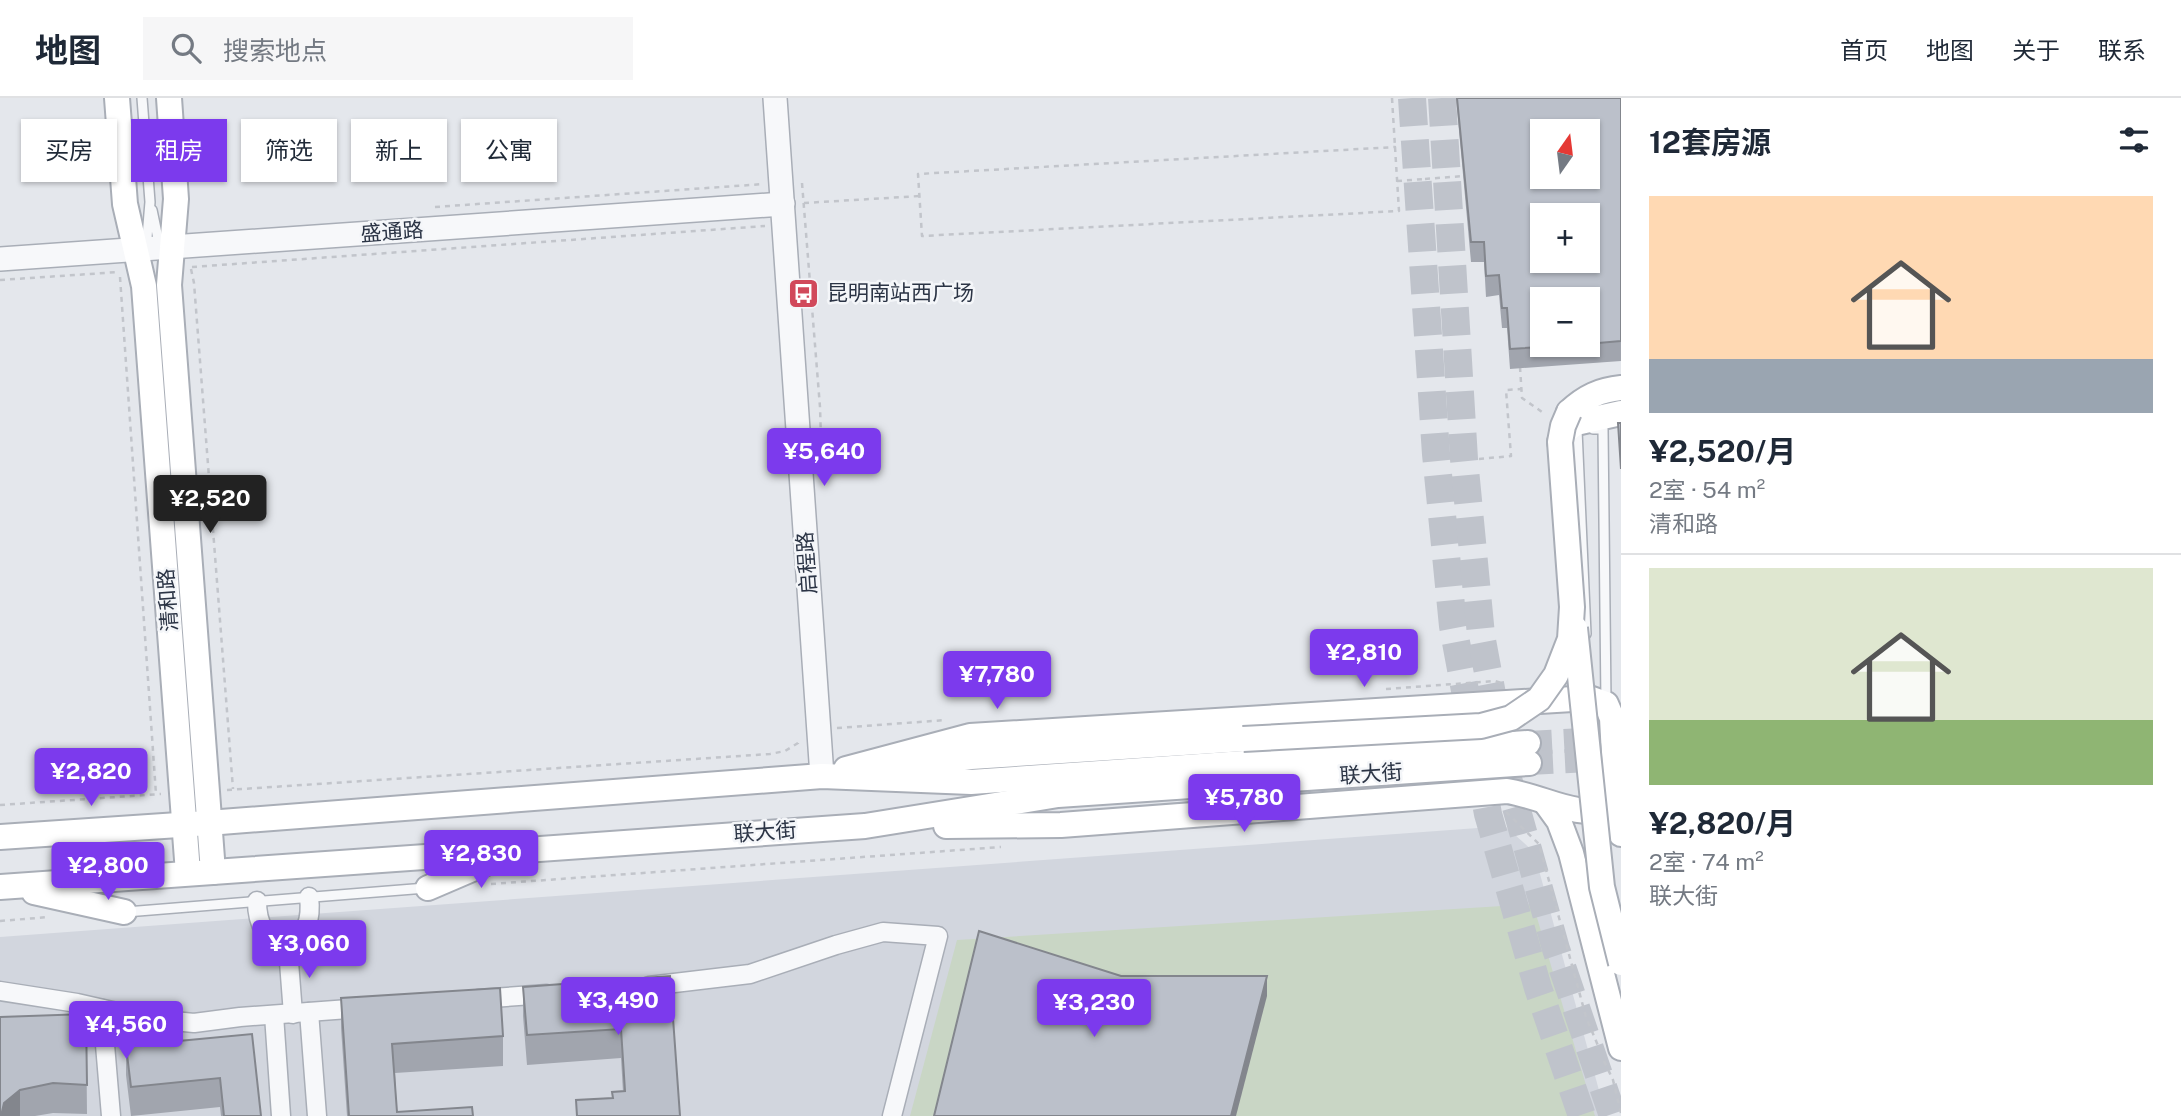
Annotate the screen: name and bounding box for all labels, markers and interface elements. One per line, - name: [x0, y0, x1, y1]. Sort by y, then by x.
- search box: [143, 17, 633, 80]
- icon: search: [167, 29, 205, 67]
- text: 地图: [35, 31, 101, 69]
- text: 搜索地点: [223, 35, 327, 66]
- text: 首页: [1840, 36, 1888, 64]
- text: 地图: [1926, 36, 1974, 64]
- text: 关于: [2012, 36, 2060, 64]
- text: 联系: [2098, 36, 2146, 64]
- chip: 买房: [21, 119, 117, 182]
- chip: 租房: [131, 119, 227, 182]
- chip: 筛选: [241, 119, 337, 182]
- chip: 新上: [351, 119, 447, 182]
- chip: 公寓: [461, 119, 557, 182]
- north arrow: [1530, 119, 1600, 189]
- map controls: [1530, 119, 1600, 357]
- icon: filters: [2115, 121, 2153, 159]
- text: 12套房源: [1649, 124, 1771, 160]
- button: +: [1530, 203, 1600, 273]
- street label: 盛通路: [360, 217, 424, 246]
- icon: home: [1838, 242, 1964, 368]
- bus stop icon: 昆明南站西广场: [787, 276, 821, 310]
- place label: 昆明南站西广场: [827, 280, 974, 305]
- button: −: [1530, 287, 1600, 357]
- pin: ¥5,640: [767, 428, 881, 488]
- text: ¥2,520/月: [1649, 433, 1796, 469]
- text: ¥5,640: [783, 437, 865, 464]
- pin: ¥2,520: [153, 476, 267, 535]
- text: 2室 · 54 m²: [1649, 476, 1765, 503]
- text: ¥2,520: [169, 484, 251, 511]
- text: 清和路: [1649, 510, 1718, 537]
- street label: 启程路: [792, 531, 821, 595]
- street label: 清和路: [153, 568, 182, 632]
- icon: home: [1838, 614, 1964, 740]
- pin: ¥2,810: [1307, 630, 1421, 689]
- text: ¥2,810: [1326, 638, 1402, 665]
- pin: ¥7,780: [940, 652, 1054, 711]
- text: ¥7,780: [959, 660, 1035, 687]
- pin: ¥2,820: [34, 748, 148, 808]
- text: ¥2,820: [51, 757, 132, 784]
- street label: 联大街: [1339, 759, 1403, 788]
- pin: ¥5,780: [1187, 774, 1301, 834]
- text: ¥5,780: [1204, 783, 1284, 810]
- text: ¥2,820/月: [1649, 805, 1796, 841]
- street label: 联大街: [733, 817, 797, 846]
- pin: ¥2,830: [424, 830, 538, 890]
- text: ¥2,830: [440, 839, 522, 866]
- pin: ¥2,800: [51, 842, 165, 902]
- text: 2室 · 74 m²: [1649, 848, 1764, 875]
- text: ¥2,800: [67, 851, 149, 878]
- text: 联大街: [1649, 882, 1718, 909]
- pin: ¥3,060: [252, 920, 366, 980]
- text: ¥3,060: [268, 929, 350, 956]
- pin: ¥3,490: [561, 978, 675, 1037]
- pin: ¥3,230: [1037, 979, 1151, 1039]
- text: ¥3,490: [577, 986, 659, 1013]
- text: ¥3,230: [1053, 988, 1135, 1015]
- pin: ¥4,560: [69, 1002, 183, 1061]
- text: ¥4,560: [85, 1010, 167, 1037]

